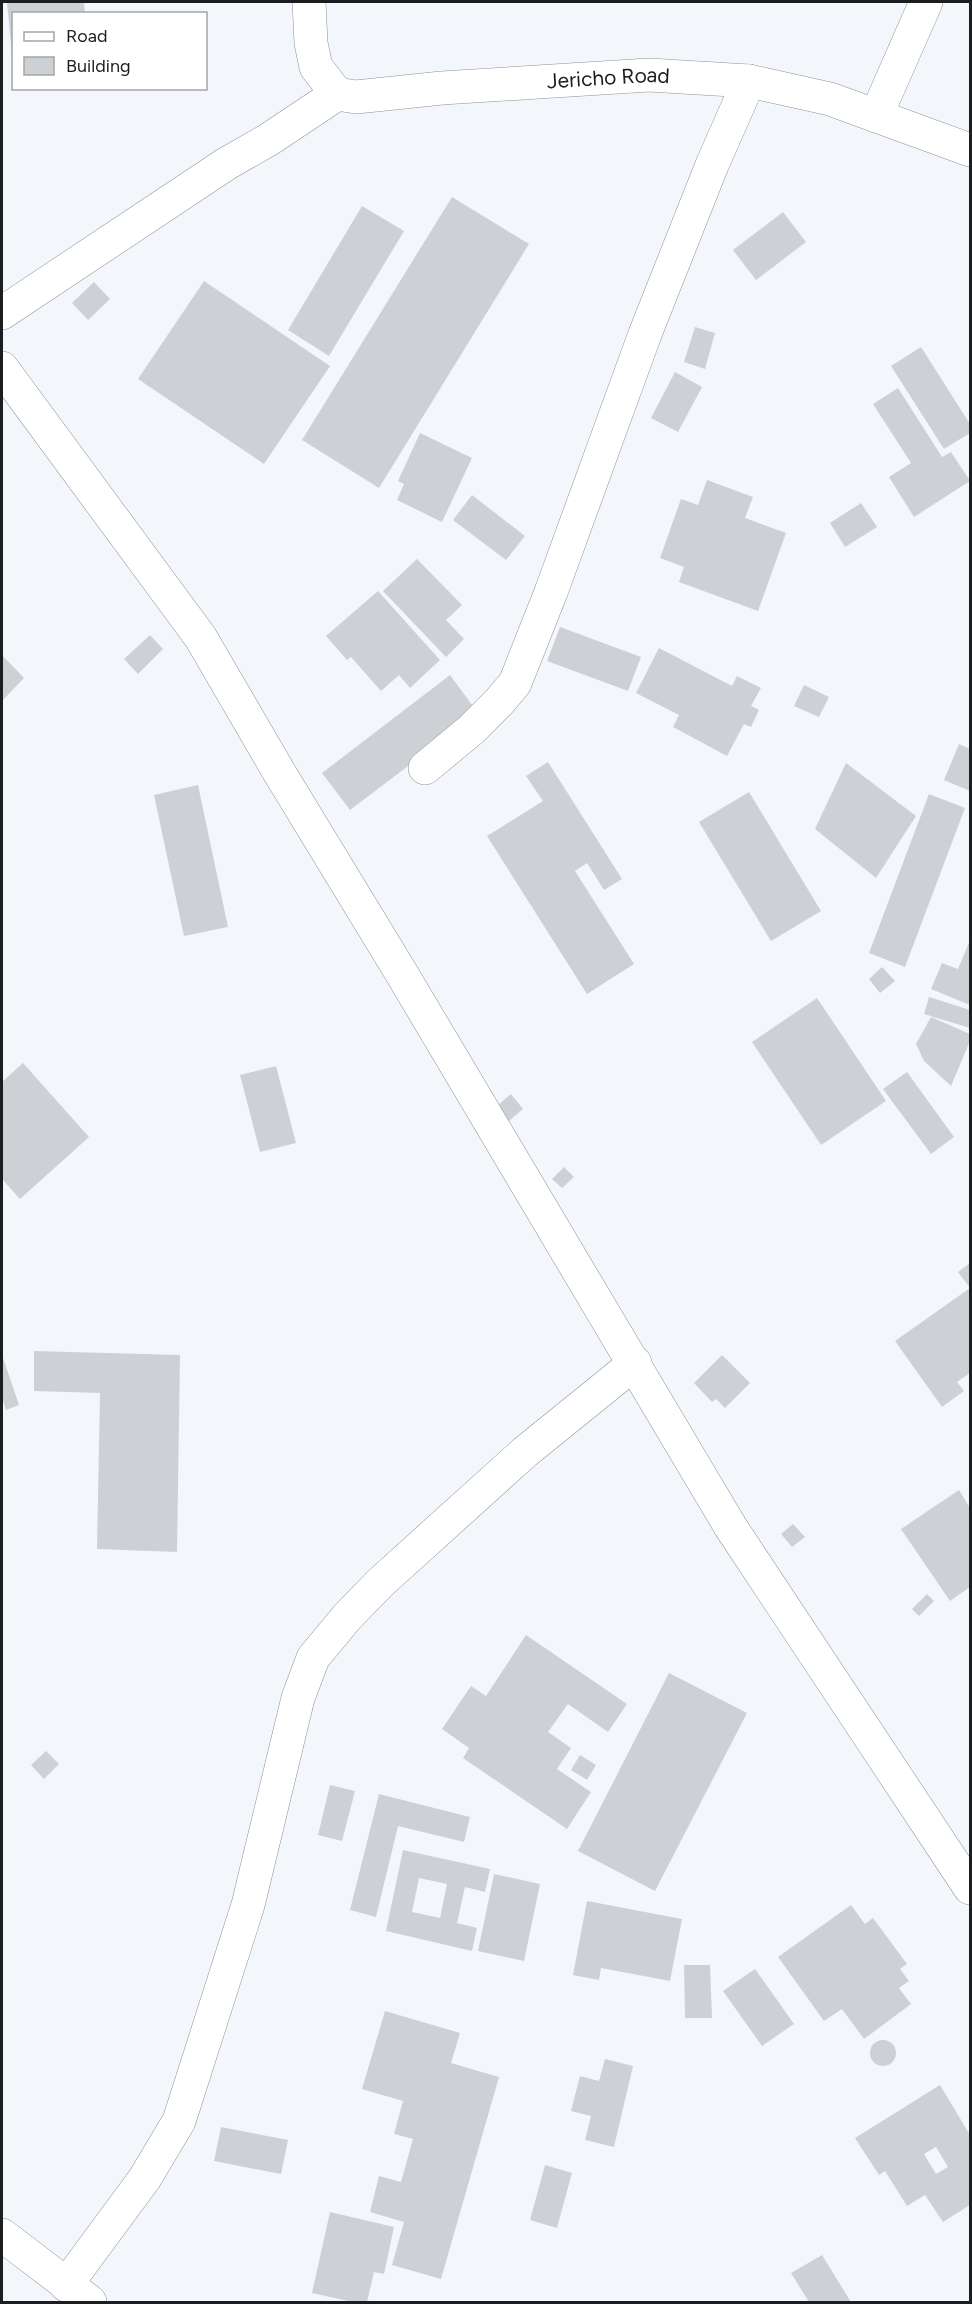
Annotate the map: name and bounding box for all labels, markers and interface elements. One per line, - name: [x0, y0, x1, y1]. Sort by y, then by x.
- legend: [12, 12, 207, 90]
- text: Road: [66, 25, 107, 47]
- text: Building: [66, 55, 131, 77]
- street label: Jericho Road: [546, 62, 670, 93]

